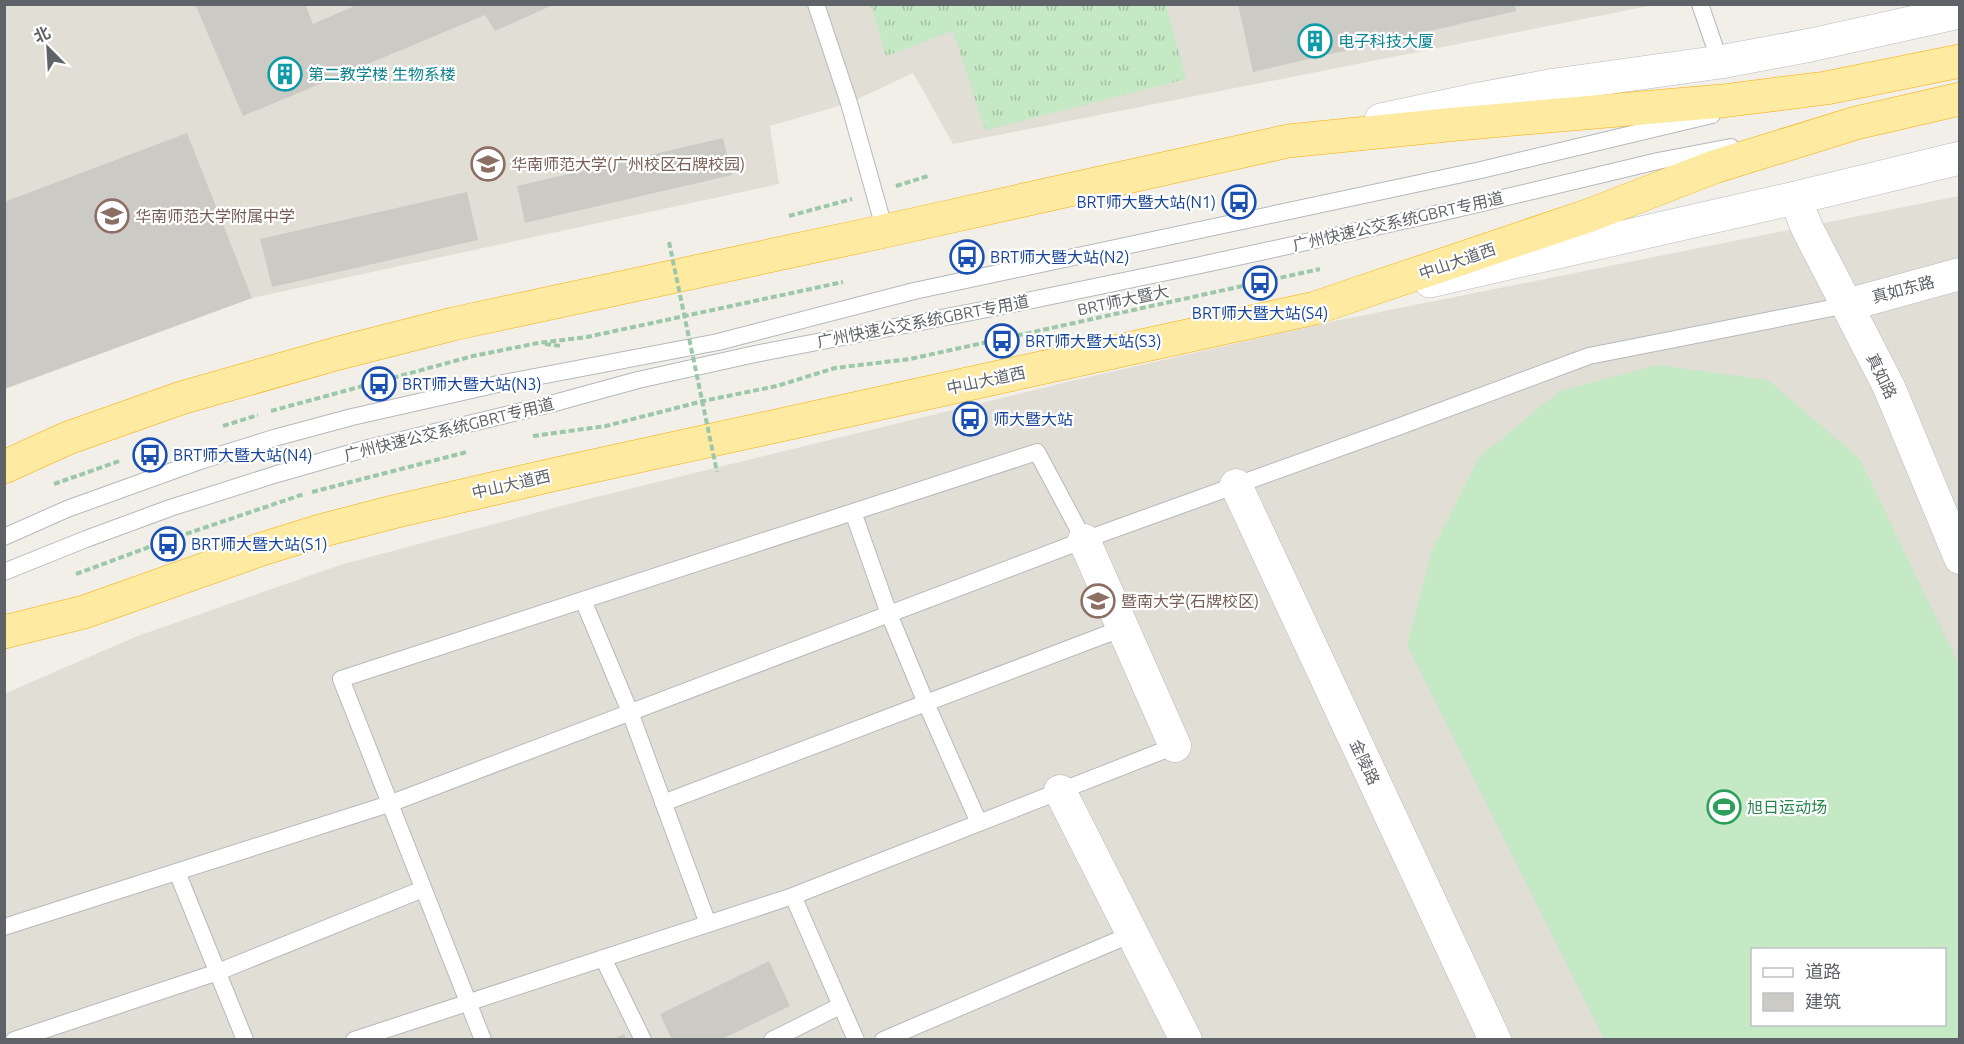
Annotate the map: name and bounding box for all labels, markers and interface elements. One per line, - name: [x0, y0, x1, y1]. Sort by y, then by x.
- north arrow: [18, 18, 78, 78]
- text: 北: [31, 23, 53, 46]
- building icon: 电子科技大厦: [1297, 23, 1333, 59]
- place label: 电子科技大厦: [1338, 32, 1434, 50]
- building icon: 第二教学楼 生物系楼: [267, 56, 303, 92]
- place label: 第二教学楼 生物系楼: [308, 65, 456, 83]
- school or university icon: 华南师范大学(广州校区石牌校园): [470, 146, 506, 182]
- place label: 华南师范大学(广州校区石牌校园): [511, 155, 745, 174]
- bus stop icon: BRT师大暨大站(N1): [1221, 184, 1257, 220]
- street label: 广州快速公交系统GBRT专用道: [1291, 188, 1505, 254]
- place label: BRT师大暨大站(N1): [1076, 193, 1216, 212]
- school or university icon: 华南师范大学附属中学: [94, 198, 130, 234]
- place label: 华南师范大学附属中学: [135, 207, 295, 225]
- bus stop icon: BRT师大暨大站(N2): [949, 239, 985, 275]
- street label: 中山大道西: [1416, 239, 1498, 283]
- place label: BRT师大暨大站(N2): [990, 248, 1130, 267]
- bus stop icon: BRT师大暨大站(S4): [1242, 265, 1278, 301]
- street label: 真如东路: [1870, 272, 1936, 306]
- street label: BRT师大暨大: [1076, 282, 1170, 318]
- street label: 广州快速公交系统GBRT专用道: [815, 292, 1031, 350]
- place label: BRT师大暨大站(S4): [1192, 304, 1328, 323]
- bus stop icon: BRT师大暨大站(S3): [984, 323, 1020, 359]
- place label: BRT师大暨大站(S3): [1025, 332, 1162, 351]
- street label: 真如路: [1863, 350, 1901, 402]
- street label: 中山大道西: [945, 363, 1027, 397]
- bus stop icon: BRT师大暨大站(N3): [361, 366, 397, 402]
- place label: BRT师大暨大站(N3): [402, 375, 542, 394]
- street label: 广州快速公交系统GBRT专用道: [342, 394, 556, 464]
- bus stop icon: 师大暨大站: [952, 401, 988, 437]
- place label: 师大暨大站: [993, 410, 1073, 428]
- bus stop icon: BRT师大暨大站(N4): [132, 437, 168, 473]
- place label: BRT师大暨大站(N4): [173, 446, 313, 465]
- street label: 中山大道西: [470, 466, 552, 502]
- bus stop icon: BRT师大暨大站(S1): [150, 526, 186, 562]
- place label: BRT师大暨大站(S1): [191, 535, 328, 554]
- school or university icon: 暨南大学(石牌校区): [1080, 583, 1116, 619]
- place label: 暨南大学(石牌校区): [1121, 592, 1259, 611]
- street label: 金陵路: [1347, 736, 1383, 788]
- sports icon: 旭日运动场: [1706, 789, 1742, 825]
- place label: 旭日运动场: [1747, 798, 1827, 816]
- legend: [1751, 948, 1946, 1026]
- text: 道路: [1805, 961, 1841, 981]
- text: 建筑: [1805, 991, 1841, 1011]

